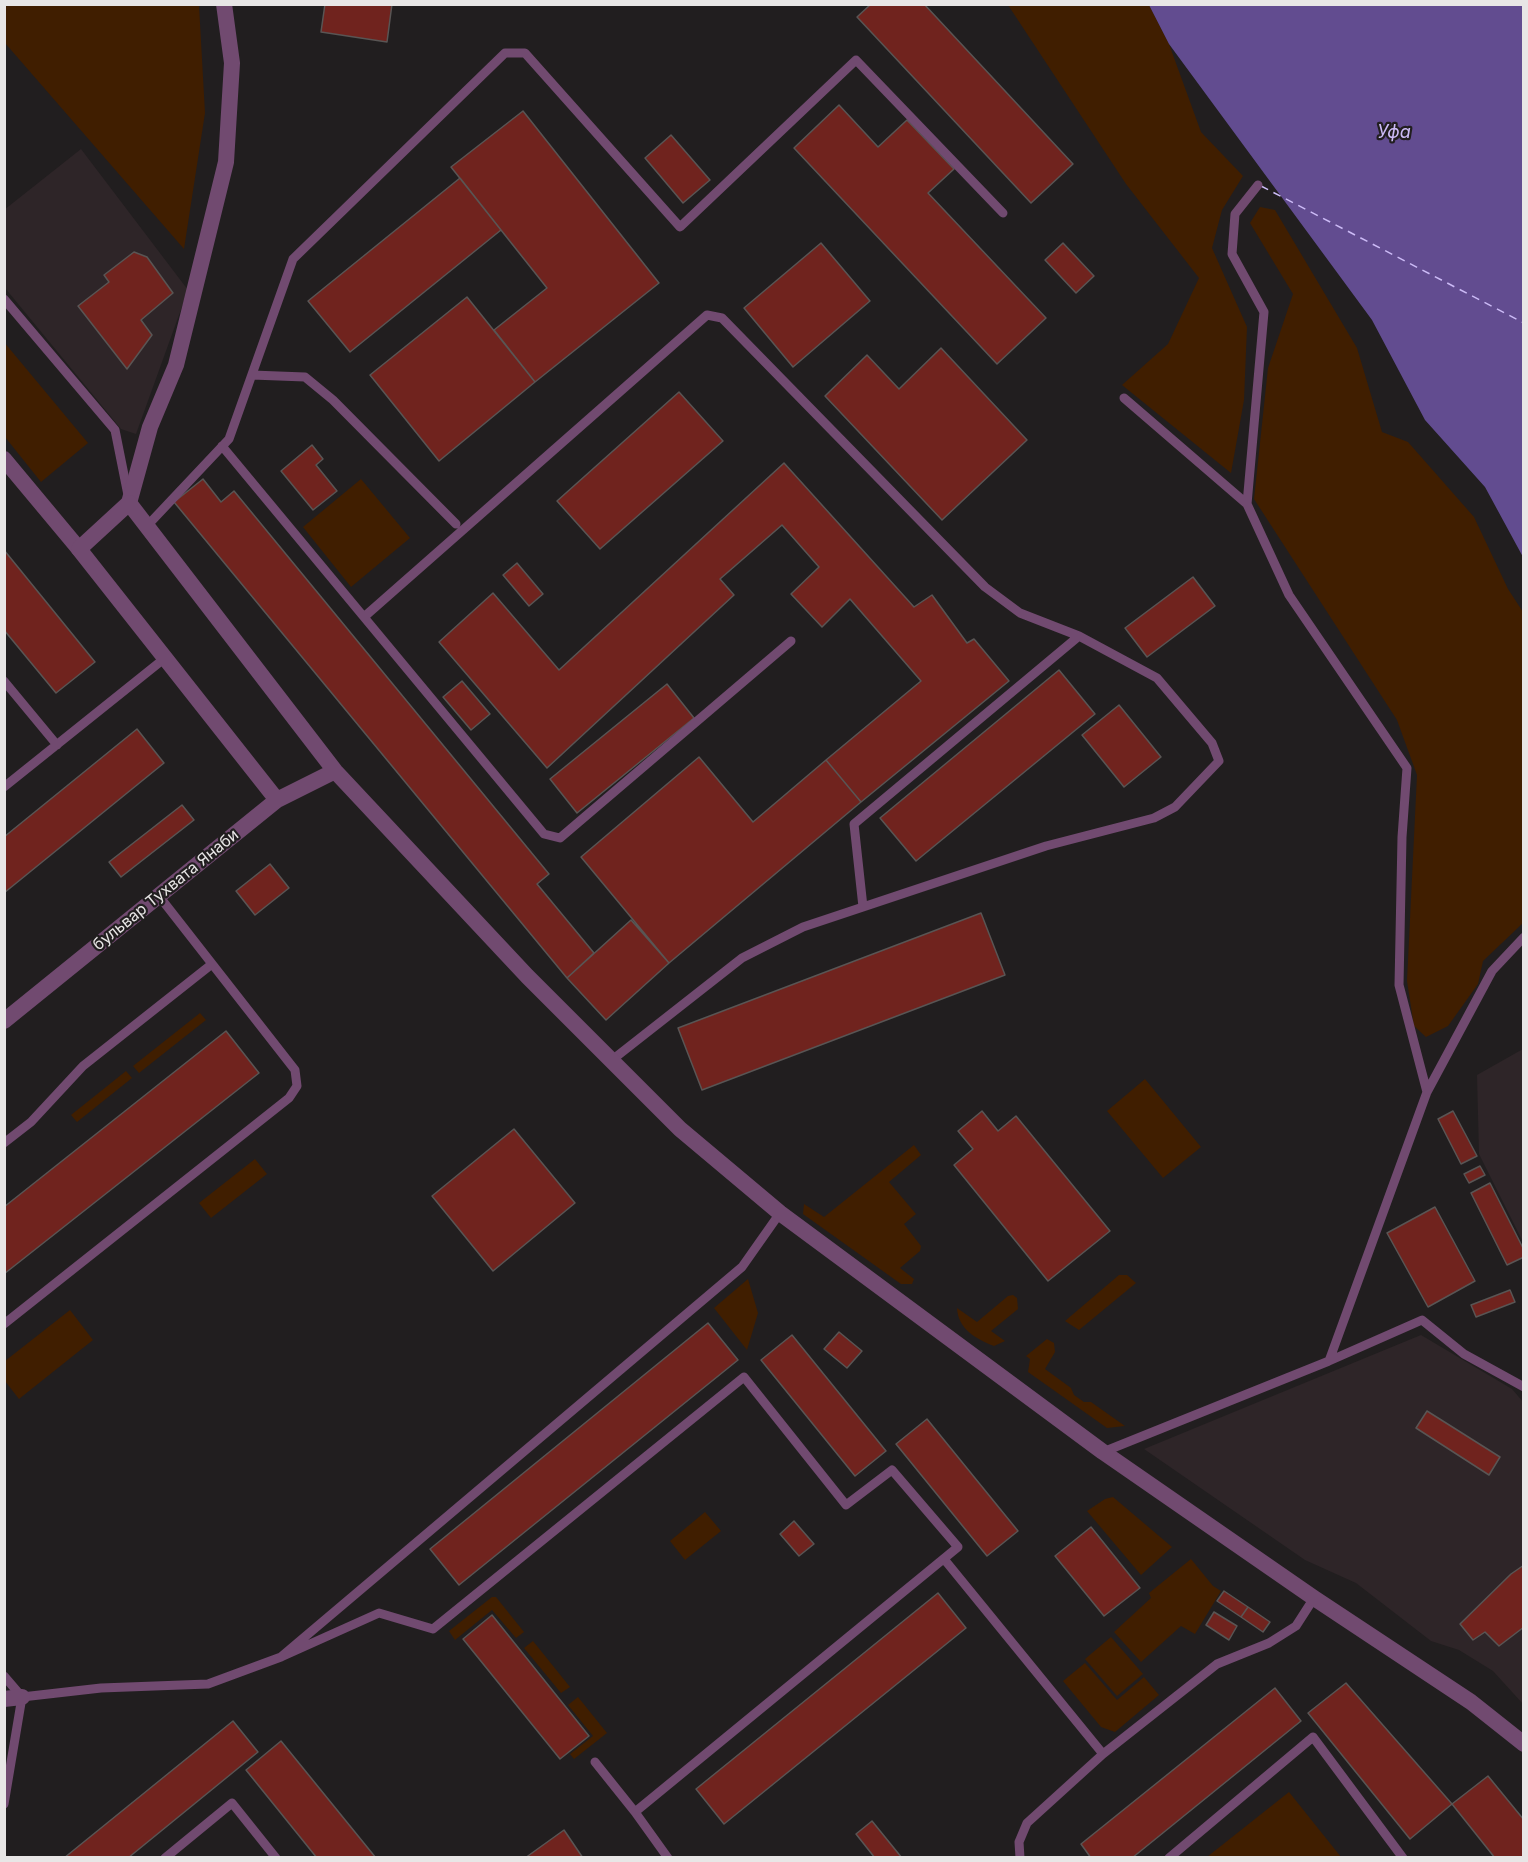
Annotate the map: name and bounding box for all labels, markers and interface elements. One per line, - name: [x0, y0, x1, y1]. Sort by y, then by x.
- water label: Уфа: [1377, 122, 1411, 144]
- street label: бульвар Тухвата Янаби: [89, 825, 243, 955]

